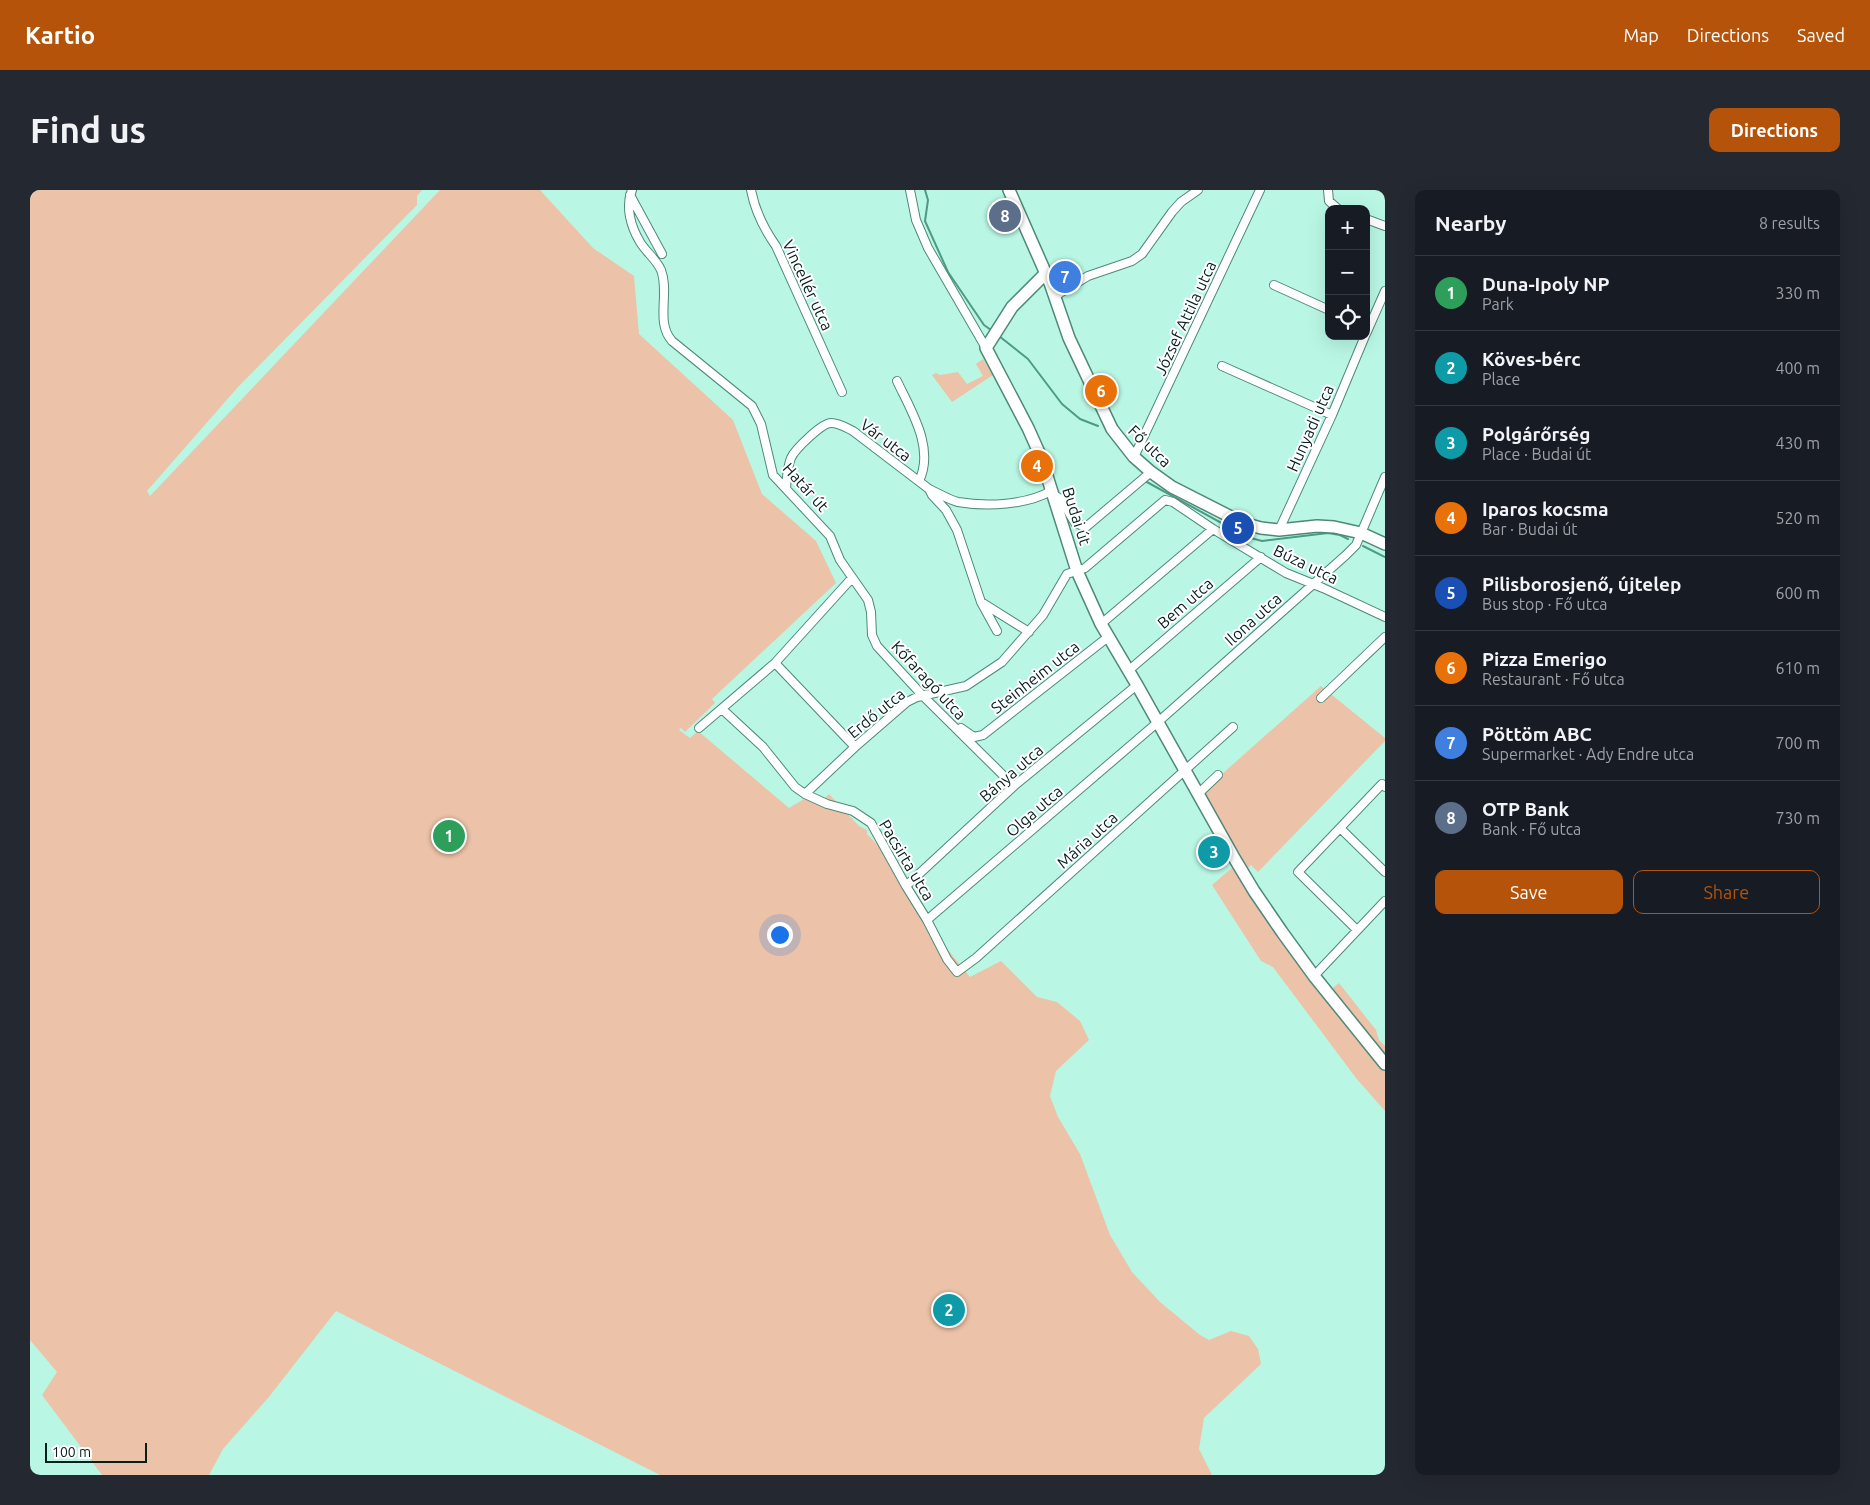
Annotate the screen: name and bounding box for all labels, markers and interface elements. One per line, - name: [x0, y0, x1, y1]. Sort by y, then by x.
- text: Kartio: [25, 22, 95, 49]
- text: Map: [1623, 25, 1659, 45]
- text: Directions: [1687, 25, 1769, 45]
- text: Saved: [1797, 25, 1845, 45]
- button: Directions: [1709, 108, 1840, 152]
- text: Find us: [30, 110, 146, 150]
- pin: 8: [989, 197, 1021, 235]
- map controls: [1325, 205, 1370, 340]
- button: +: [1325, 205, 1370, 250]
- text: Nearby: [1435, 211, 1506, 235]
- text: 8 results: [1759, 214, 1820, 232]
- street label: Vincellér utca: [779, 237, 837, 333]
- button: −: [1325, 250, 1370, 295]
- pin: 7: [1049, 258, 1081, 296]
- street label: József Attila utca: [1151, 258, 1219, 378]
- text: Duna-Ipoly NP: [1482, 273, 1610, 295]
- text: 1: [1446, 284, 1456, 302]
- text: 330 m: [1775, 284, 1820, 302]
- button: locate: [1325, 295, 1370, 340]
- text: Park: [1482, 295, 1514, 313]
- text: Köves-bérc: [1482, 348, 1581, 370]
- text: 2: [1446, 359, 1456, 377]
- text: 400 m: [1775, 359, 1820, 377]
- text: Place: [1482, 370, 1520, 388]
- pin: 6: [1085, 372, 1117, 410]
- street label: Hunyadi utca: [1283, 382, 1337, 474]
- street label: Vár utca: [857, 415, 915, 465]
- street label: Fő utca: [1125, 421, 1175, 471]
- text: Polgárőrség: [1482, 423, 1590, 445]
- text: 3: [1446, 434, 1456, 452]
- text: 430 m: [1775, 434, 1820, 452]
- text: Place · Budai út: [1482, 445, 1591, 463]
- pin: 4: [1021, 447, 1053, 485]
- street label: Határ út: [780, 459, 833, 515]
- street label: Budai út: [1059, 485, 1095, 548]
- text: Iparos kocsma: [1482, 498, 1608, 520]
- pin: 5: [1222, 509, 1254, 547]
- text: 4: [1446, 509, 1456, 527]
- text: 520 m: [1775, 509, 1820, 527]
- text: Bar · Budai út: [1482, 520, 1578, 538]
- street label: Búza utca: [1271, 541, 1341, 587]
- text: Pilisborosjenő, újtelep: [1482, 573, 1681, 595]
- street label: Bem utca: [1154, 574, 1216, 632]
- text: 5: [1446, 584, 1456, 602]
- text: 600 m: [1775, 584, 1820, 602]
- street label: Ilona utca: [1221, 589, 1285, 649]
- text: Bus stop · Fő utca: [1482, 595, 1608, 613]
- street label: Kőfaragó utca: [888, 637, 970, 723]
- street label: Steinheim utca: [987, 637, 1083, 717]
- text: Pizza Emerigo: [1482, 648, 1607, 670]
- text: 6: [1446, 659, 1456, 677]
- text: 610 m: [1775, 659, 1820, 677]
- text: Restaurant · Fő utca: [1482, 670, 1625, 688]
- street label: Erdő utca: [844, 684, 908, 742]
- text: Pöttöm ABC: [1482, 723, 1592, 745]
- text: 7: [1446, 734, 1456, 752]
- text: 700 m: [1775, 734, 1820, 752]
- street label: Bánya utca: [976, 741, 1046, 805]
- text: Supermarket · Ady Endre utca: [1482, 745, 1694, 763]
- street label: Olga utca: [1002, 782, 1066, 840]
- text: OTP Bank: [1482, 798, 1569, 820]
- street label: Mária utca: [1053, 808, 1121, 872]
- text: 8: [1446, 809, 1456, 827]
- text: 730 m: [1775, 809, 1820, 827]
- street label: Pacsirta utca: [876, 816, 938, 904]
- pin: 1: [433, 817, 465, 855]
- text: Bank · Fő utca: [1482, 820, 1581, 838]
- pin: 3: [1198, 833, 1230, 871]
- button: Save: [1435, 870, 1623, 914]
- button: Share: [1633, 870, 1820, 914]
- your location: [767, 922, 793, 948]
- pin: 2: [933, 1291, 965, 1329]
- scale bar: [45, 1440, 148, 1463]
- text: 100 m: [52, 1444, 91, 1460]

